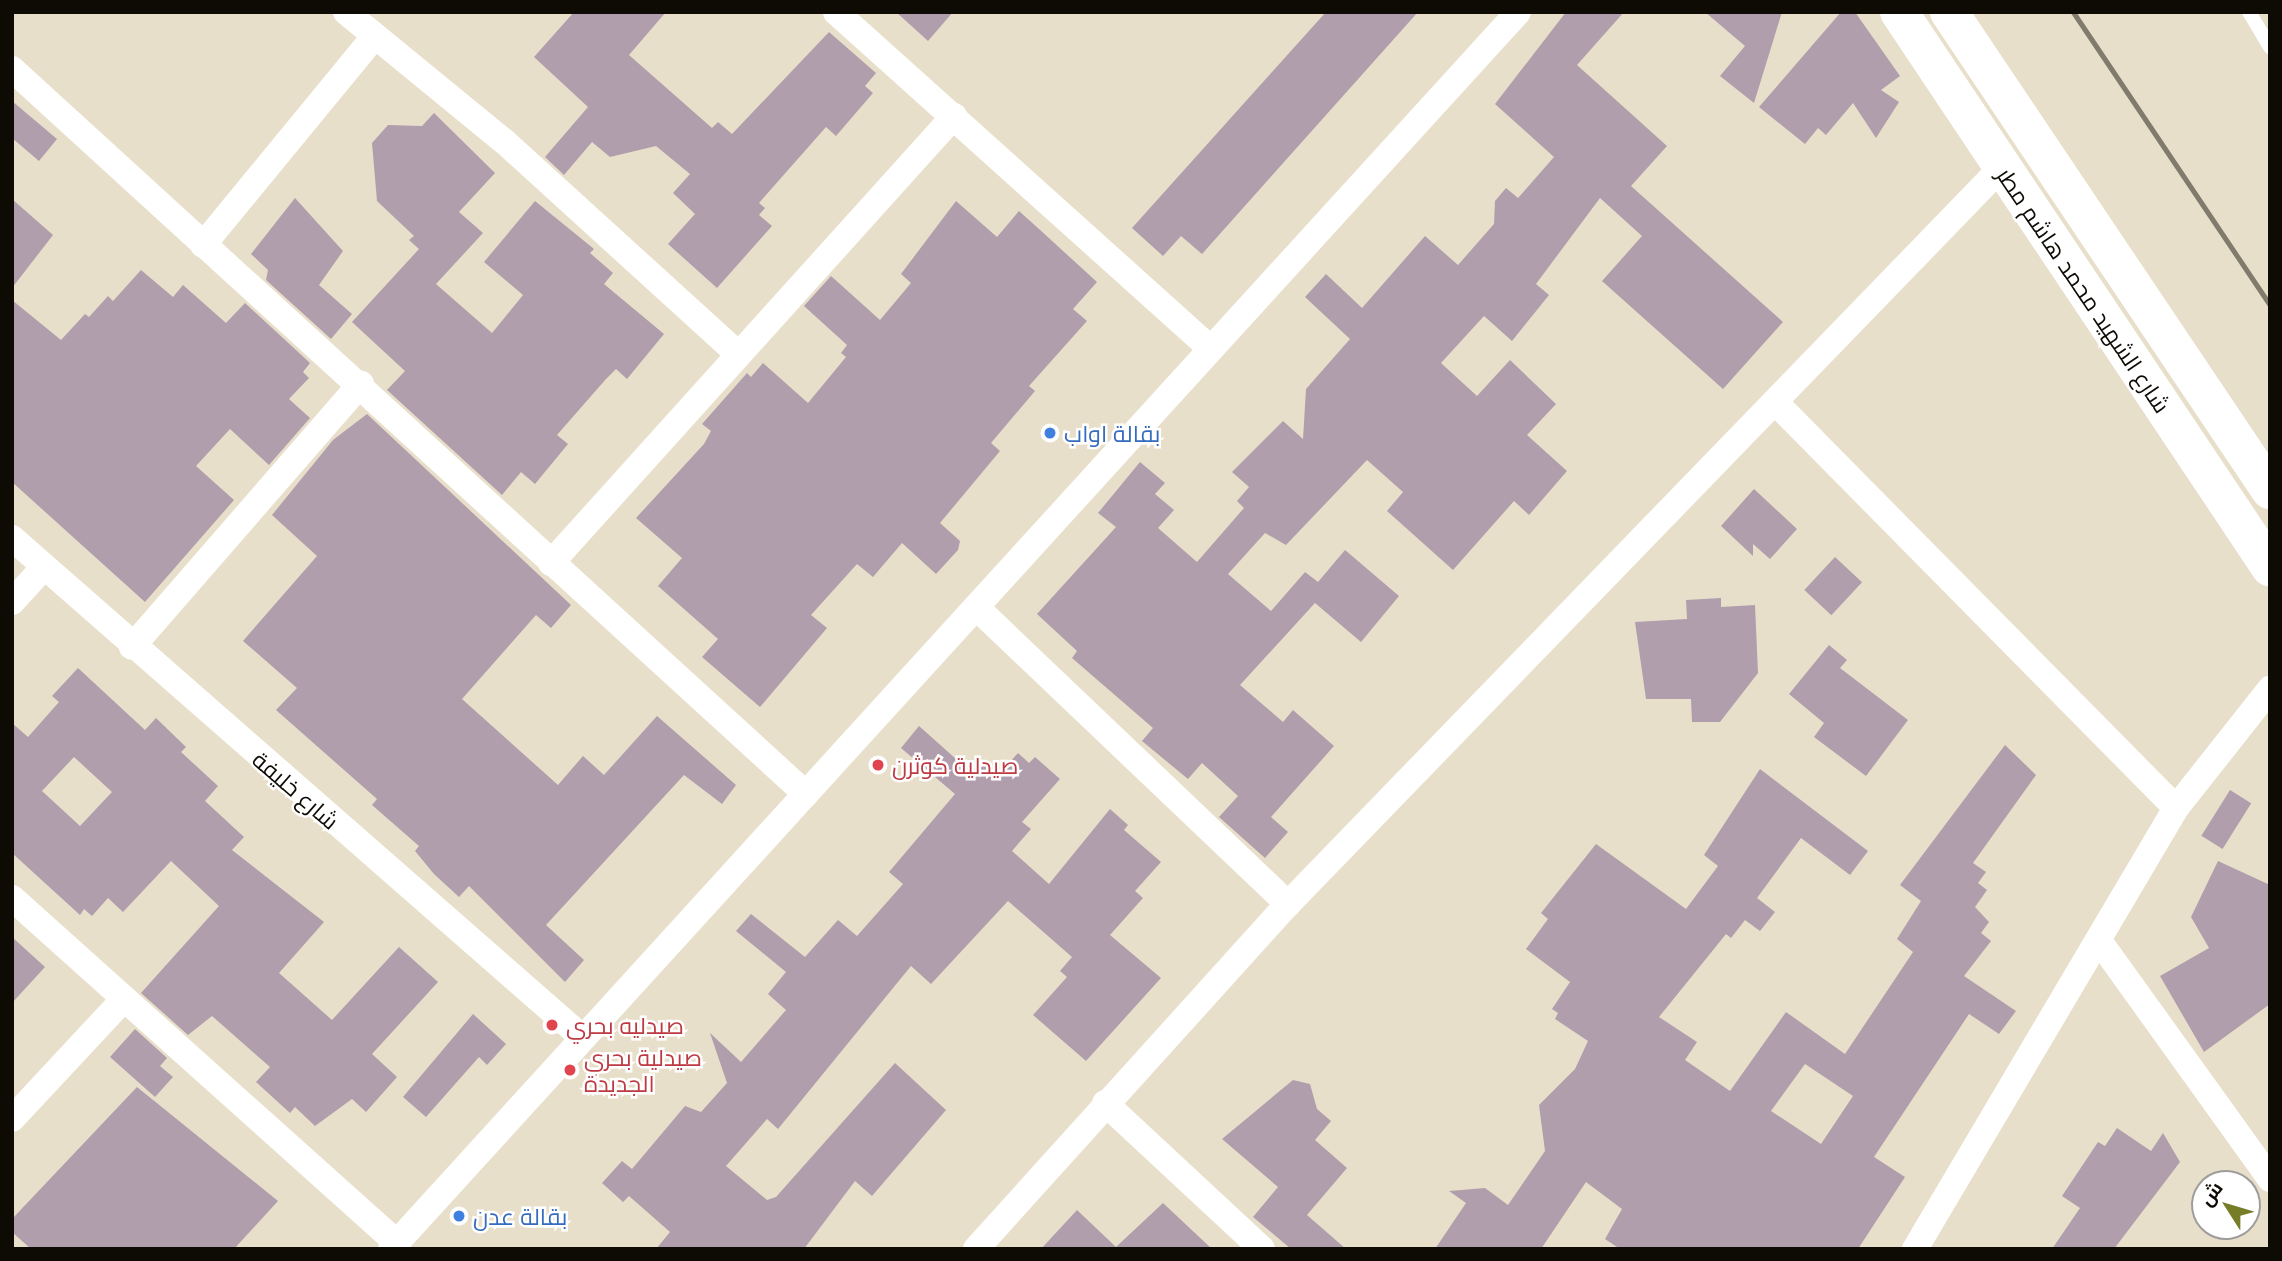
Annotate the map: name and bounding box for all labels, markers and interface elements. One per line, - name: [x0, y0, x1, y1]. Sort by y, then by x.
- street label: شارع الشهيد محمد هاشم مطر: [1992, 162, 2176, 418]
- place label: بقالة اواب: [1064, 419, 1160, 447]
- marker: بقالة اواب: [1042, 425, 1058, 441]
- street label: شارع خليفة: [247, 745, 345, 835]
- place label: صيدلية كوثرن: [892, 751, 1018, 779]
- marker: صيدلية كوثرن: [870, 757, 886, 773]
- place label: صيدليه بحري: [566, 1011, 684, 1039]
- marker: صيدليه بحري: [544, 1017, 560, 1033]
- place label: صيدلية بحري الجديدة: [584, 1043, 702, 1097]
- marker: صيدلية بحري الجديدة: [562, 1062, 578, 1078]
- north arrow: [2191, 1170, 2261, 1240]
- text: ش: [2193, 1176, 2229, 1211]
- place label: بقالة عدن: [473, 1202, 567, 1230]
- marker: بقالة عدن: [451, 1208, 467, 1224]

